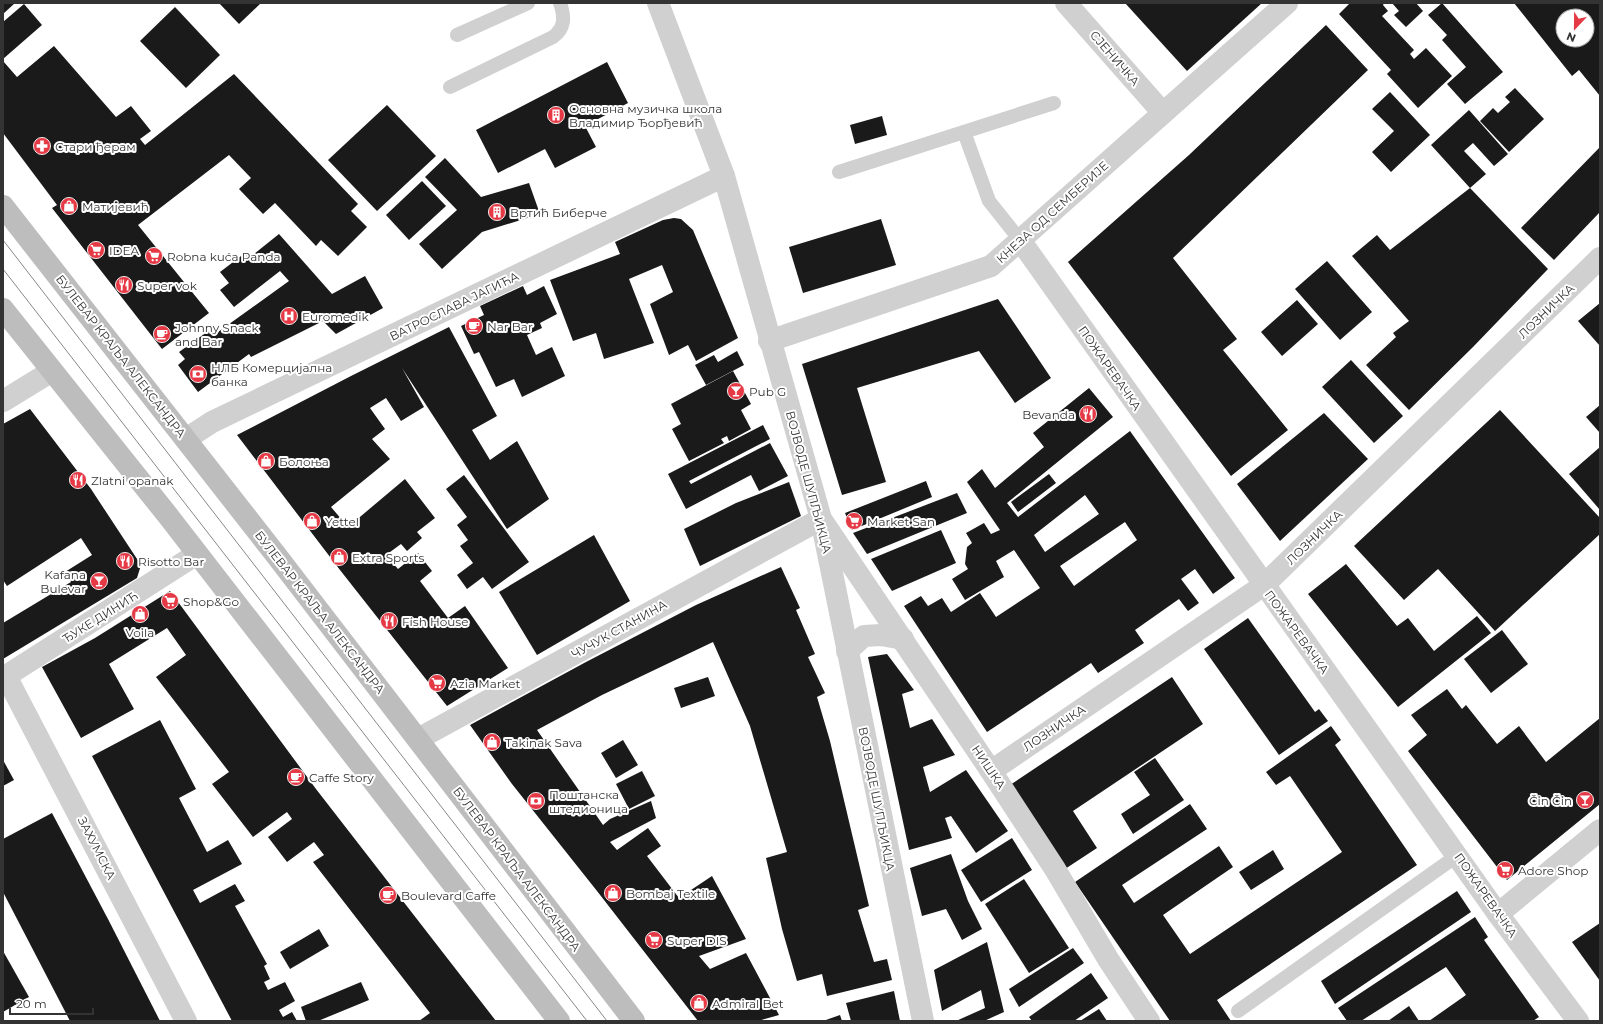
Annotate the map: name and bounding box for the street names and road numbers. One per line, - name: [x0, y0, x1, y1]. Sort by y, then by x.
- street label: СЈЕНИЧКА: [1087, 27, 1143, 89]
- street label: КНЕЗА ОД СЕМБЕРИЈЕ: [993, 158, 1111, 266]
- street label: ВАТРОСЛАВА ЈАГИЋА: [387, 268, 521, 344]
- street label: БУЛЕВАР КРАЉА АЛЕКСАНДРА: [53, 272, 189, 440]
- street label: ЛОЗНИЧКА: [1515, 281, 1577, 341]
- street label: ПОЖАРЕВАЧКА: [1075, 323, 1145, 413]
- street label: ВОЈВОДЕ ШУПЉИКЦА: [783, 409, 835, 555]
- street label: ЛОЗНИЧКА: [1283, 507, 1345, 567]
- street label: БУЛЕВАР КРАЉА АЛЕКСАНДРА: [252, 528, 388, 696]
- street label: ПОЖАРЕВАЧКА: [1262, 587, 1332, 677]
- street label: ЂУКЕ ДИНИЋ: [60, 588, 140, 646]
- street label: ЧУЧУК СТАНИНА: [569, 596, 669, 661]
- street label: ЛОЗНИЧКА: [1020, 702, 1088, 754]
- street label: ВОЈВОДЕ ШУПЉИКЦА: [856, 726, 898, 872]
- street label: НИШКА: [969, 742, 1009, 792]
- street label: БУЛЕВАР КРАЉА АЛЕКСАНДРА: [450, 784, 584, 954]
- street label: ЗАХУМСКА: [75, 814, 119, 882]
- street label: ПОЖАРЕВАЧКА: [1451, 850, 1521, 940]

